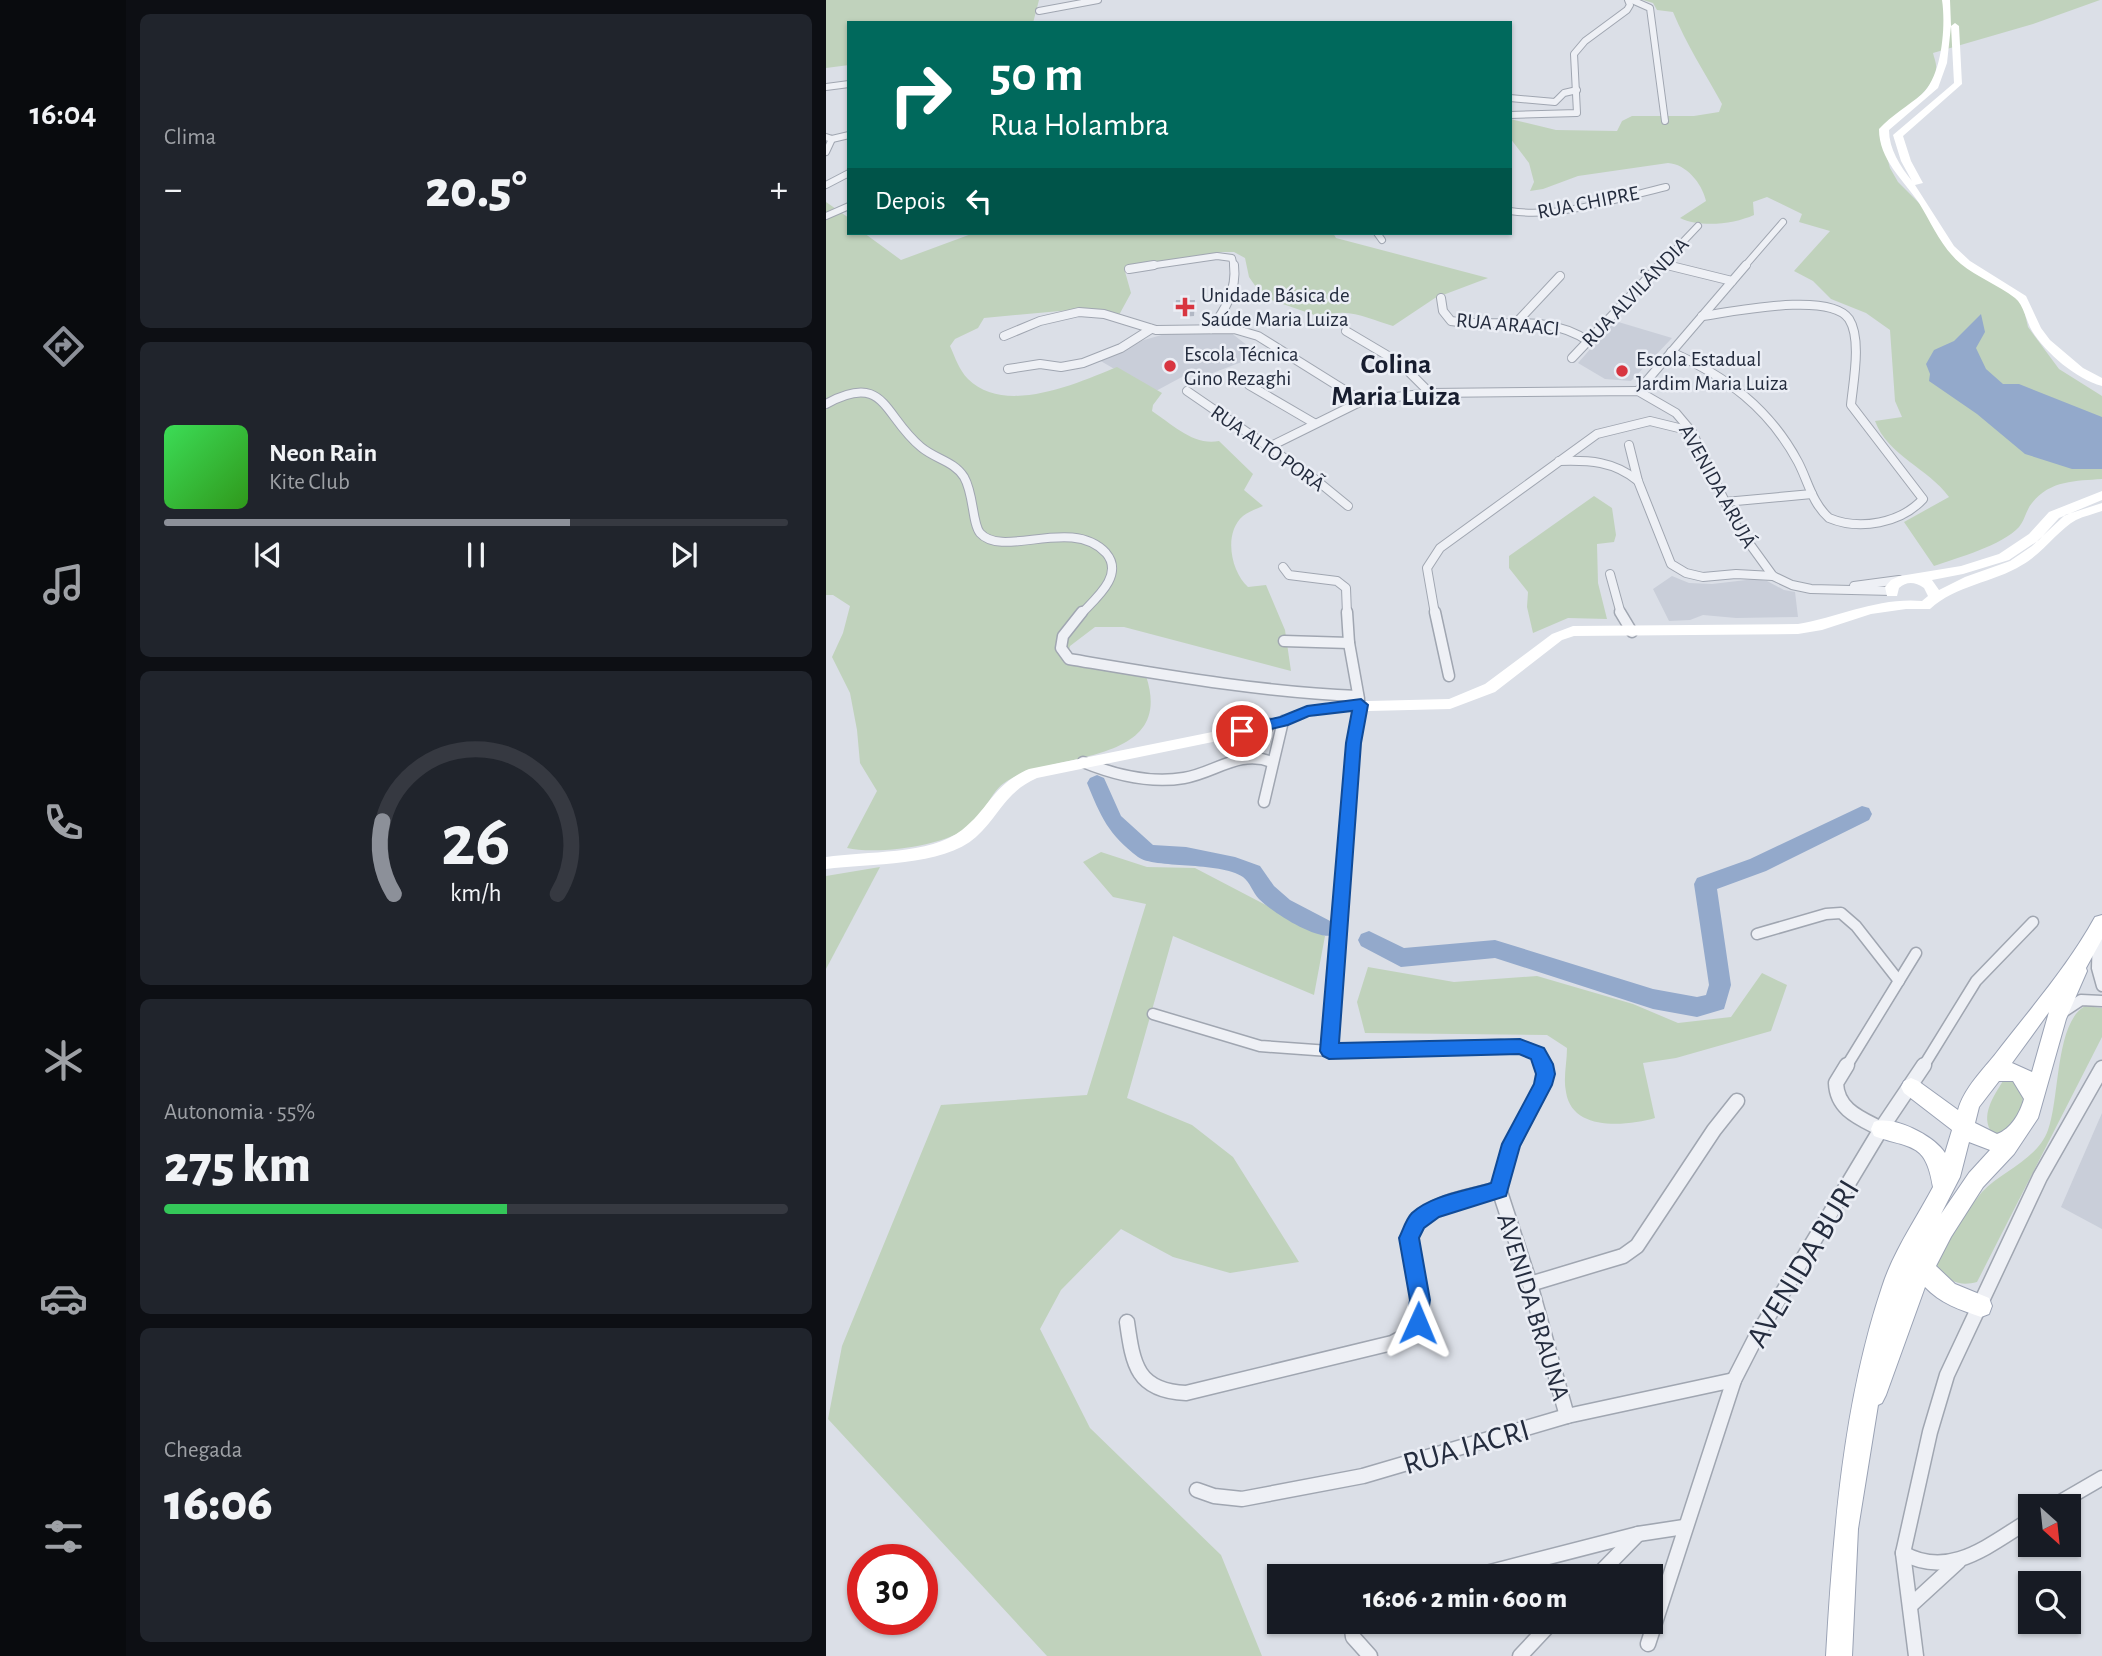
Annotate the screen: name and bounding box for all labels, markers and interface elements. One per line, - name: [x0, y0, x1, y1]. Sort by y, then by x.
- icon: right: [875, 49, 966, 140]
- text: 50 m: [990, 51, 1084, 100]
- text: 16:04: [29, 98, 97, 130]
- text: Rua Holambra: [990, 109, 1169, 141]
- text: Clima: [164, 126, 216, 149]
- text: 20.5°: [425, 164, 527, 216]
- text: −: [164, 171, 182, 209]
- text: +: [770, 171, 788, 209]
- icon: left: [960, 182, 998, 220]
- street label: RUA CHIPRE: [1535, 182, 1641, 223]
- text: Depois: [875, 188, 946, 214]
- street label: RUA ALVILÂNDIA: [1577, 232, 1693, 351]
- place label: Unidade Básica de Saúde Maria Luiza: [1201, 285, 1350, 330]
- marker: Unidade Básica de Saúde Maria Luiza: [1175, 297, 1195, 317]
- street label: RUA ARAACI: [1455, 310, 1561, 339]
- icon: directions: [39, 322, 88, 371]
- place label: Escola Técnica Gino Rezaghi: [1184, 344, 1299, 389]
- place label: Escola Estadual Jardim Maria Luiza: [1636, 349, 1789, 394]
- district label: Colina Maria Luiza: [1331, 351, 1461, 411]
- marker: Escola Técnica Gino Rezaghi: [1162, 358, 1178, 374]
- marker: Escola Estadual Jardim Maria Luiza: [1614, 363, 1630, 379]
- street label: RUA ALTO PORÃ: [1207, 400, 1330, 495]
- street label: AVENIDA ARUJÁ: [1675, 420, 1762, 552]
- text: Neon Rain: [269, 440, 377, 466]
- text: Kite Club: [269, 471, 350, 494]
- icon: previous: [249, 536, 287, 574]
- icon: pause: [457, 536, 495, 574]
- icon: next: [665, 536, 703, 574]
- icon: music: [39, 560, 88, 609]
- pin: [1212, 701, 1272, 761]
- icon: arrive: [1223, 712, 1261, 750]
- icon: phone: [39, 798, 88, 847]
- text: 26: [441, 806, 511, 879]
- text: km/h: [450, 881, 502, 906]
- icon: climate: [39, 1036, 88, 1085]
- text: Autonomia · 55%: [164, 1101, 315, 1124]
- text: 275 km: [164, 1139, 311, 1191]
- street label: AVENIDA BURI: [1740, 1174, 1865, 1353]
- street label: AVENIDA BRAUNA: [1492, 1211, 1574, 1404]
- icon: car: [39, 1274, 88, 1323]
- position arrow: [1381, 1286, 1455, 1360]
- street label: RUA IACRI: [1399, 1414, 1533, 1480]
- text: Chegada: [164, 1439, 242, 1462]
- text: 16:06: [164, 1477, 273, 1529]
- north arrow: [2018, 1494, 2081, 1558]
- map controls: [2018, 1494, 2081, 1634]
- icon: filters: [39, 1512, 88, 1561]
- speed limit sign: 30: [847, 1544, 938, 1635]
- button: search: [2018, 1571, 2081, 1634]
- text: 16:06 · 2 min · 600 m: [1363, 1586, 1567, 1612]

